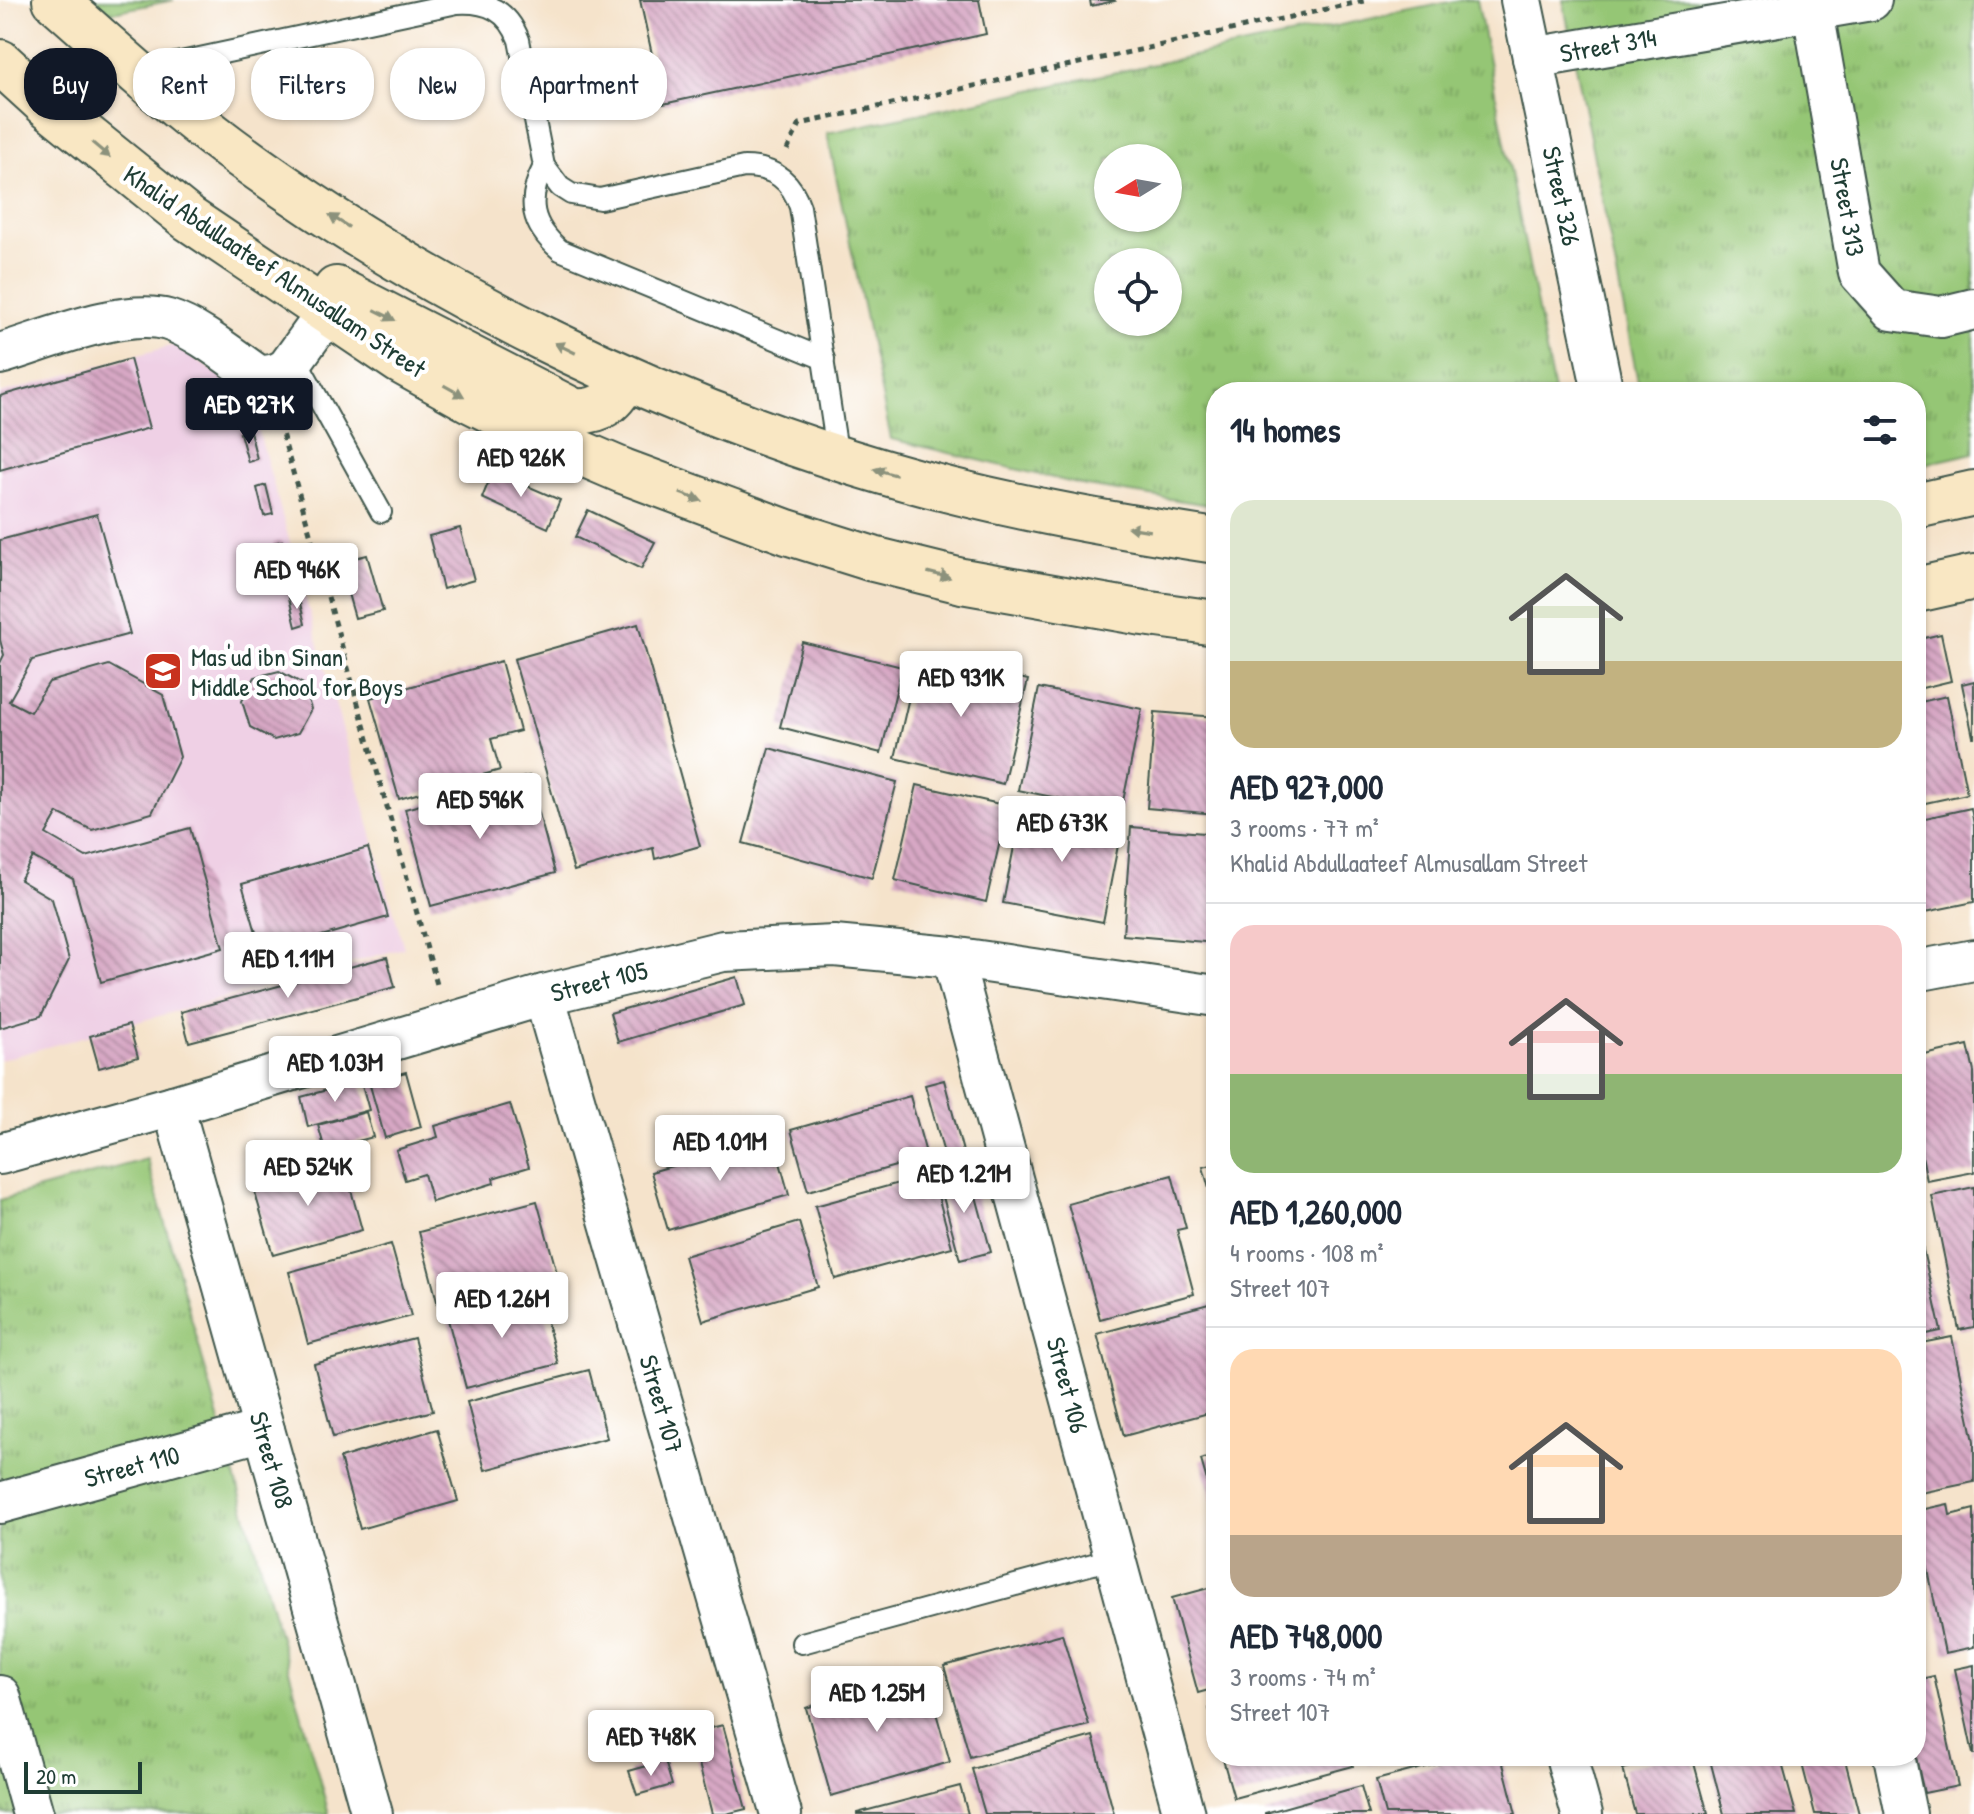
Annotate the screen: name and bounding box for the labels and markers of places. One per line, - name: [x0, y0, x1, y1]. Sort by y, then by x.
- pin: AED 927K: [166, 378, 332, 446]
- pin: AED 926K: [438, 431, 604, 499]
- pin: AED 946K: [214, 543, 380, 611]
- place label: Mas'ud ibn Sinan Middle School for Boys: [191, 639, 403, 704]
- school or university icon: Mas'ud ibn Sinan Middle School for Boys: [142, 650, 184, 692]
- pin: AED 931K: [878, 651, 1044, 719]
- pin: AED 596K: [397, 773, 563, 841]
- pin: AED 673K: [979, 796, 1145, 864]
- pin: AED 1.11M: [196, 932, 380, 1000]
- pin: AED 1.03M: [243, 1036, 427, 1104]
- pin: AED 1.01M: [628, 1115, 812, 1183]
- pin: AED 524K: [225, 1140, 391, 1208]
- pin: AED 1.21M: [872, 1147, 1056, 1215]
- pin: AED 1.26M: [410, 1272, 594, 1340]
- pin: AED 1.25M: [785, 1666, 969, 1734]
- pin: AED 748K: [568, 1710, 734, 1778]

